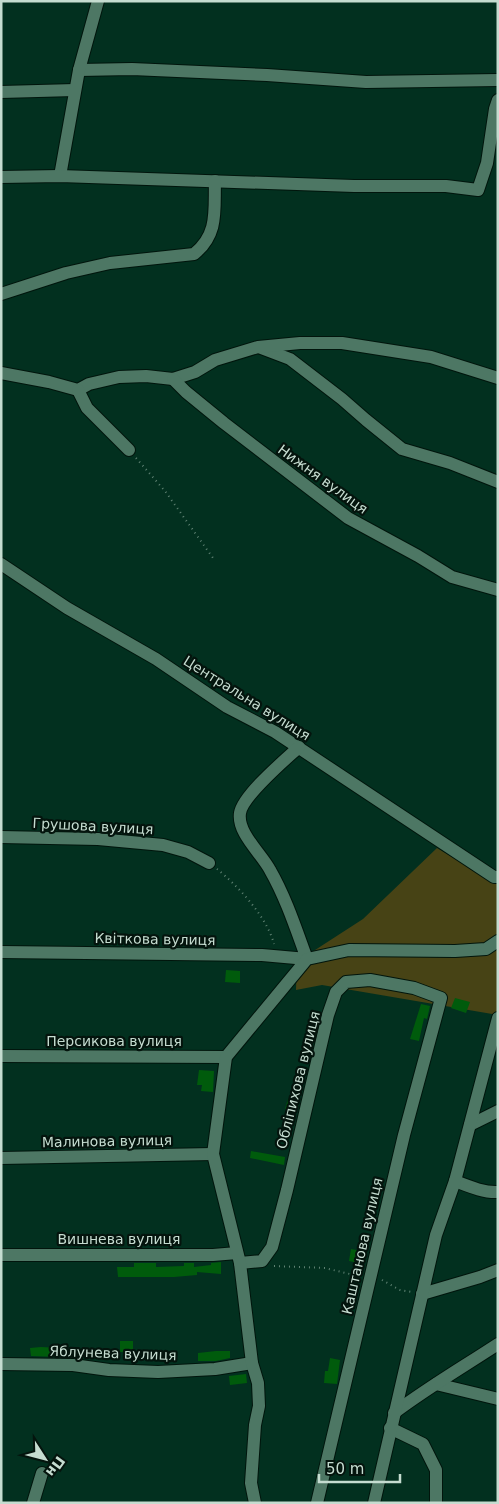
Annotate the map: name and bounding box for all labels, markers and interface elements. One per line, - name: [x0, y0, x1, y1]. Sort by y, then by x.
- street label: Нижня вулиця: [275, 441, 371, 517]
- street label: Центральна вулиця: [181, 652, 313, 744]
- street label: Грушова вулиця: [32, 815, 154, 837]
- street label: Квіткова вулиця: [94, 930, 216, 948]
- street label: Обліпихова вулиця: [273, 1009, 323, 1151]
- street label: Персикова вулиця: [46, 1033, 182, 1049]
- street label: Малинова вулиця: [42, 1132, 172, 1150]
- street label: Каштанова вулиця: [339, 1176, 385, 1316]
- street label: Вишнева вулиця: [57, 1231, 181, 1247]
- street label: Яблунева вулиця: [49, 1343, 177, 1363]
- north arrow: [20, 1434, 70, 1484]
- scale bar: [319, 1452, 400, 1484]
- text: Пн: [43, 1453, 68, 1480]
- text: 50 m: [326, 1460, 364, 1478]

